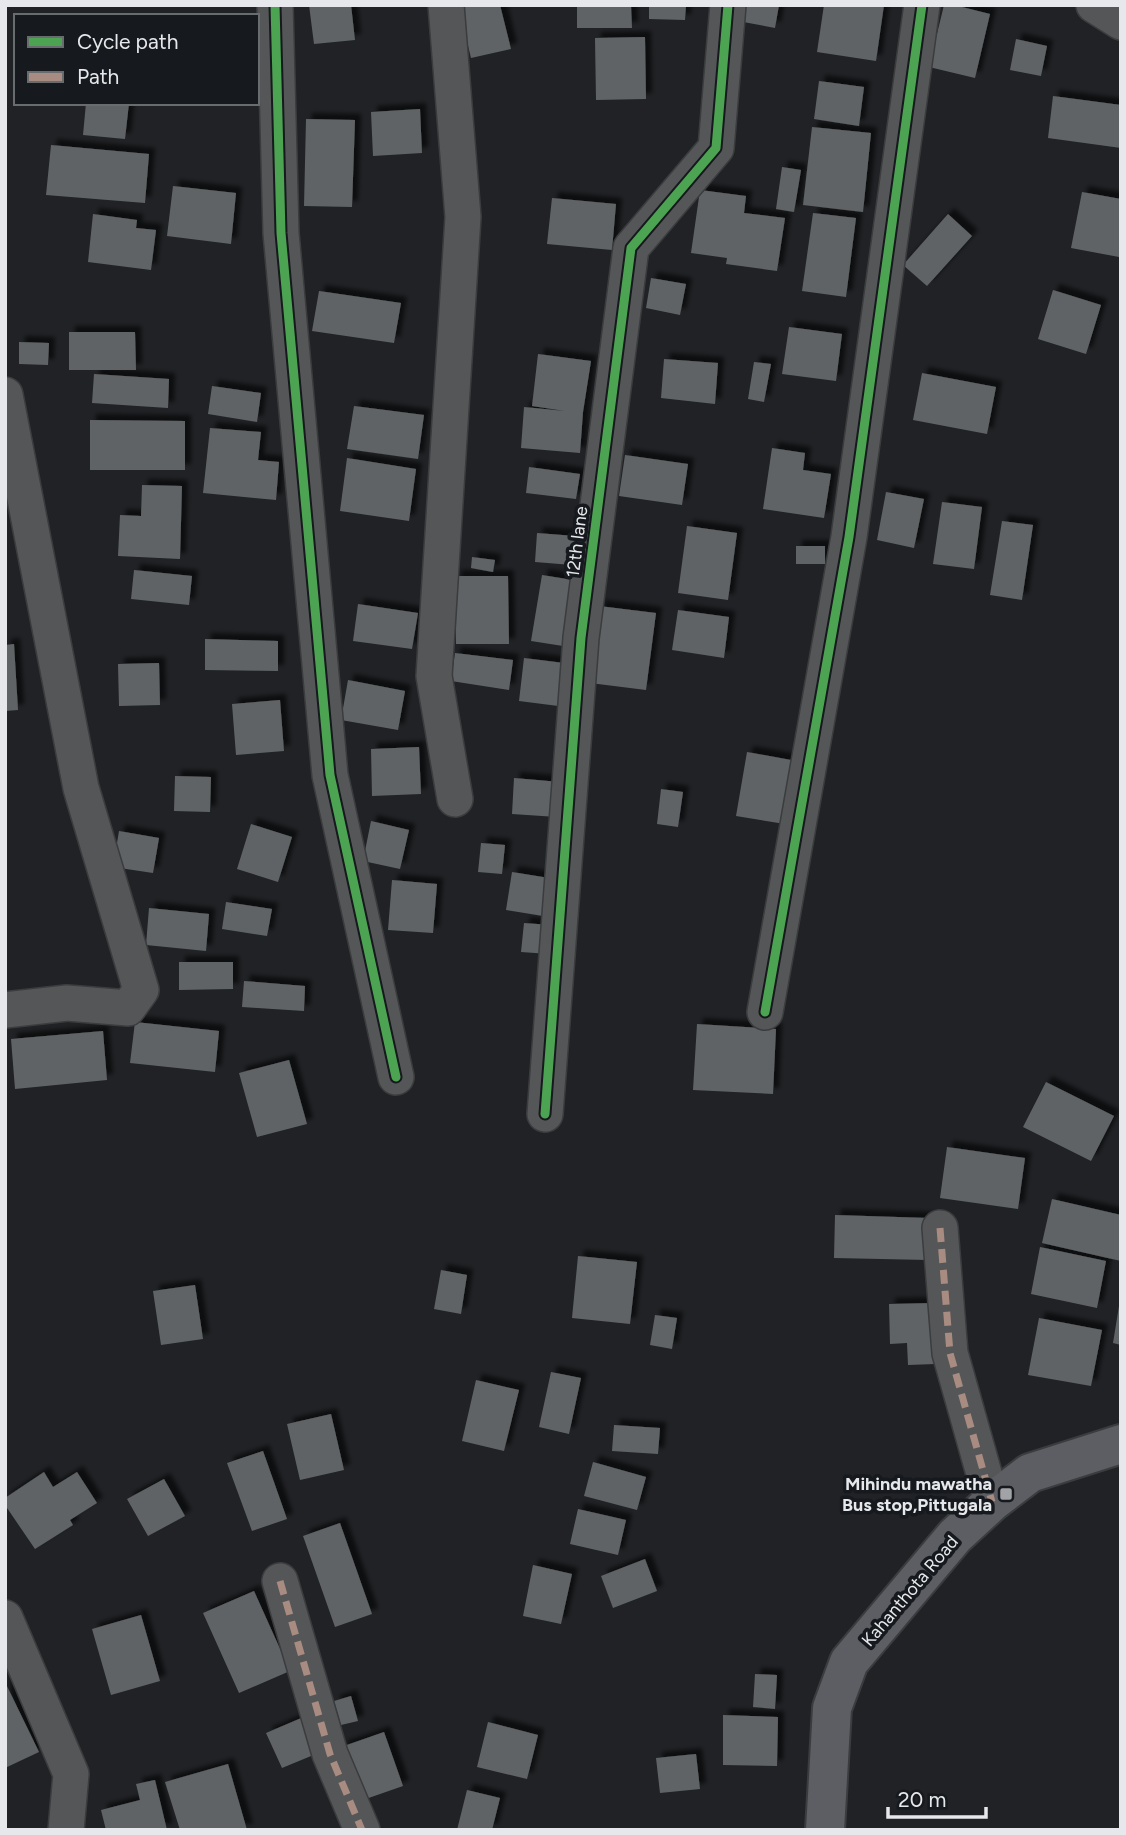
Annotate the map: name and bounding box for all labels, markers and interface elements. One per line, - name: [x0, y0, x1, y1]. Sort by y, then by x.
- legend: [14, 14, 259, 105]
- text: Cycle path: [77, 29, 178, 54]
- text: Path: [77, 64, 119, 89]
- street label: 12th lane: [562, 505, 592, 579]
- place label: Mihindu mawatha Bus stop,Pittugala: [842, 1473, 992, 1516]
- marker: Mihindu mawatha Bus stop,Pittugala: [998, 1486, 1014, 1502]
- street label: Kahanthota Road: [857, 1531, 963, 1651]
- scale bar: [888, 1776, 986, 1820]
- text: 20 m: [898, 1787, 946, 1812]

